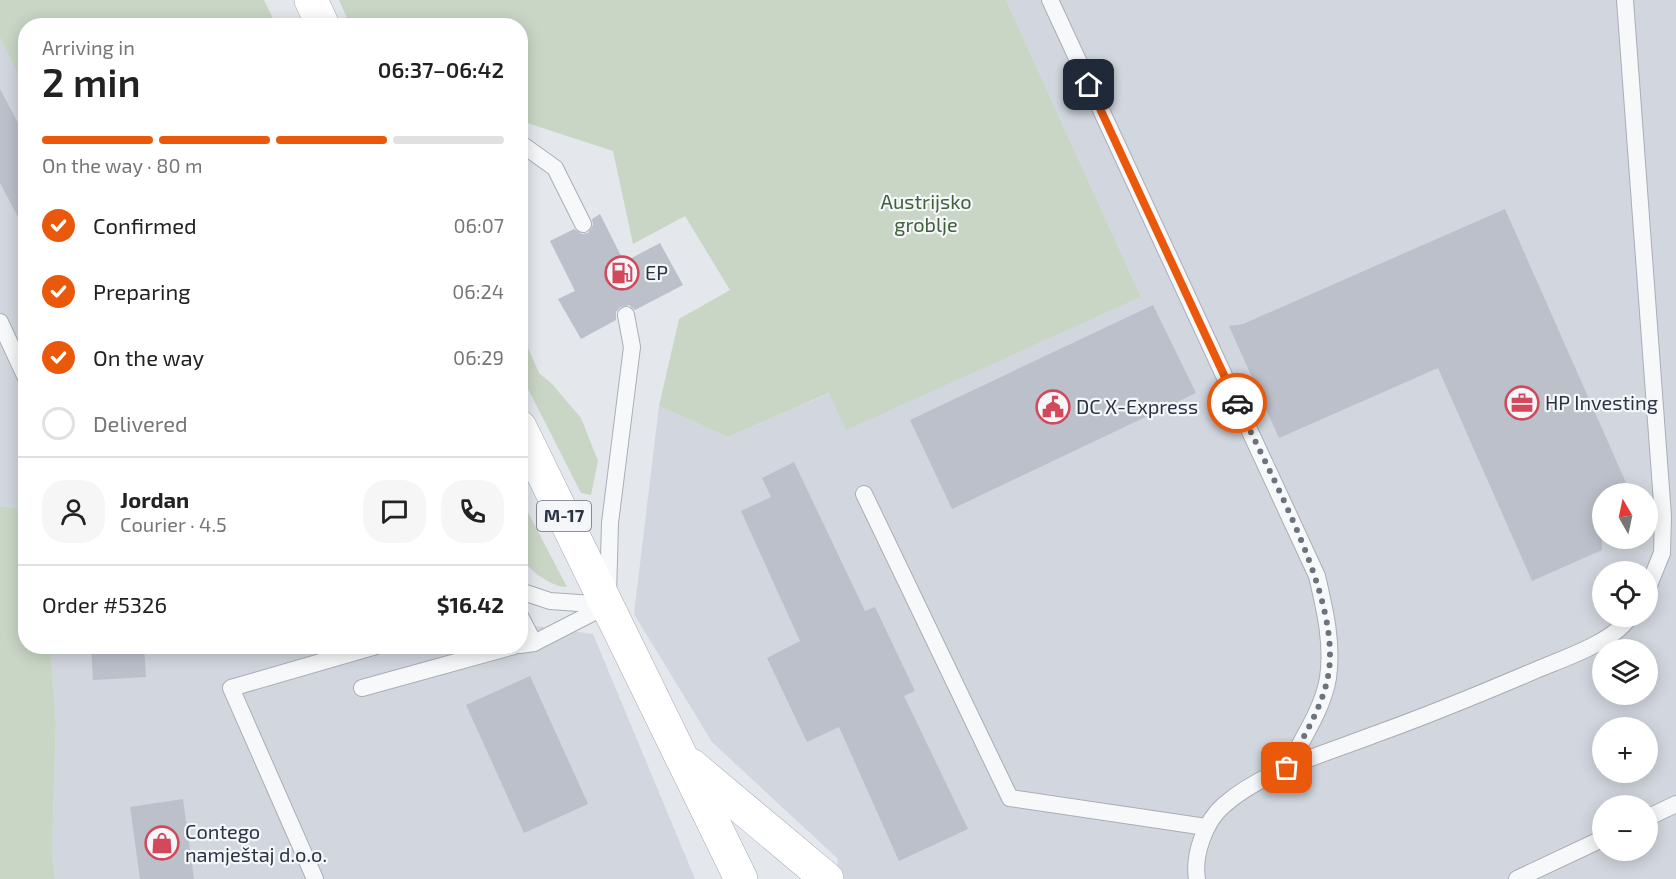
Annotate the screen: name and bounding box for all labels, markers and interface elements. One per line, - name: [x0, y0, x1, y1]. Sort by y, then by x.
- text: Arriving in: [42, 35, 135, 59]
- text: 06:37–06:42: [378, 56, 504, 82]
- text: 2 min: [42, 58, 141, 105]
- pin: [1063, 59, 1114, 110]
- icon: home: [1072, 68, 1105, 101]
- text: On the way · 80 m: [42, 153, 202, 177]
- park label: Austrijsko groblje: [881, 189, 972, 236]
- icon: check: [42, 209, 75, 242]
- text: Confirmed: [93, 212, 197, 238]
- text: 06:07: [453, 213, 504, 237]
- fuel station icon: EP: [604, 255, 640, 291]
- place label: EP: [645, 260, 668, 284]
- icon: check: [42, 275, 75, 308]
- text: Preparing: [93, 278, 191, 304]
- text: 06:24: [452, 279, 504, 303]
- icon: check: [42, 341, 75, 374]
- text: On the way: [93, 344, 204, 370]
- text: 06:29: [453, 345, 504, 369]
- courier: [1207, 373, 1267, 433]
- office icon: HP Investing: [1504, 385, 1540, 421]
- icon: car: [1221, 387, 1254, 420]
- public building icon: DC X-Express: [1035, 389, 1071, 425]
- place label: HP Investing: [1545, 390, 1658, 414]
- place label: DC X-Express: [1076, 394, 1198, 418]
- text: Delivered: [93, 410, 188, 436]
- button: person: [42, 480, 105, 543]
- button: chat: [363, 480, 426, 543]
- button: phone: [441, 480, 504, 543]
- north arrow: [1592, 483, 1658, 549]
- map controls: [1592, 483, 1658, 861]
- text: Jordan: [120, 486, 189, 512]
- road number: M-17: [537, 501, 591, 531]
- text: Courier · 4.5: [120, 512, 227, 536]
- button: locate: [1592, 561, 1658, 627]
- text: Order #5326: [42, 591, 167, 617]
- text: $16.42: [437, 591, 504, 617]
- button: layers: [1592, 639, 1658, 705]
- button: +: [1592, 717, 1658, 783]
- pin: [1261, 742, 1312, 793]
- icon: bag: [1270, 751, 1303, 784]
- button: −: [1592, 795, 1658, 861]
- place label: Contego namještaj d.o.o.: [185, 819, 327, 866]
- shop icon: Contego namještaj d.o.o.: [144, 825, 180, 861]

